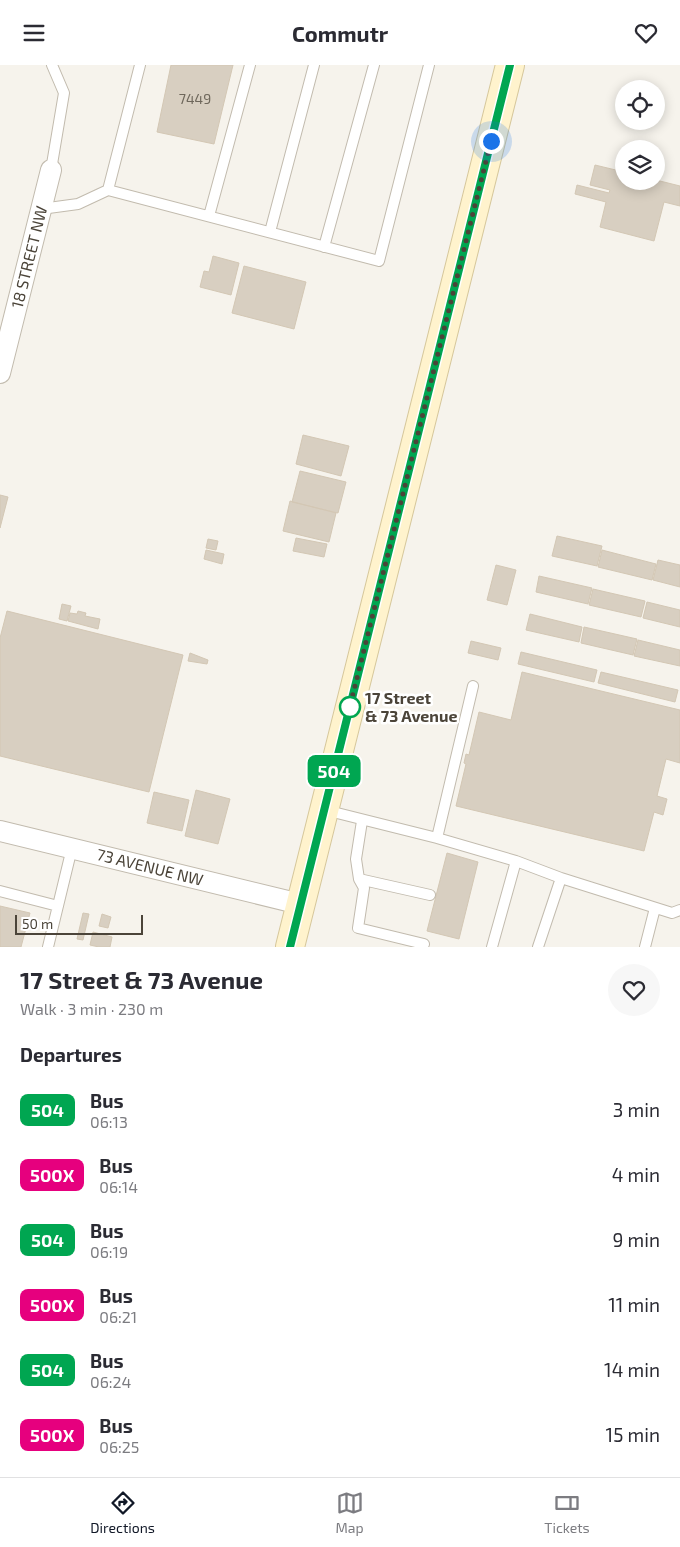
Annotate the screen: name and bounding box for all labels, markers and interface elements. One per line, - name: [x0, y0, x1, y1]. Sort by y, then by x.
- icon: menu: [20, 19, 48, 47]
- icon: heart: [632, 19, 660, 47]
- text: Commutr: [292, 20, 388, 46]
- map controls: [615, 80, 665, 190]
- button: locate: [615, 80, 665, 130]
- house number: 7449: [179, 90, 211, 107]
- your location: [479, 129, 504, 154]
- button: layers: [615, 140, 665, 190]
- street label: 18 STREET NW: [7, 204, 50, 310]
- place label: 17 Street & 73 Avenue: [365, 688, 458, 725]
- marker: 17 Street & 73 Avenue: [339, 696, 361, 718]
- line badge: 504: [305, 755, 363, 787]
- text: 504: [318, 760, 350, 782]
- street label: 73 AVENUE NW: [95, 844, 205, 889]
- scale bar: [15, 912, 142, 935]
- text: 50 m: [22, 915, 53, 932]
- button: heart: [608, 964, 660, 1016]
- text: 17 Street & 73 Avenue: [20, 965, 263, 994]
- text: Walk · 3 min · 230 m: [20, 999, 163, 1018]
- text: Departures: [20, 1043, 122, 1066]
- text: Bus: [90, 1089, 124, 1112]
- text: 3 min: [613, 1098, 660, 1121]
- text: 504: [31, 1099, 64, 1121]
- text: 06:13: [90, 1112, 128, 1131]
- text: Bus: [99, 1154, 133, 1177]
- text: 4 min: [612, 1163, 660, 1186]
- text: 500X: [30, 1164, 74, 1186]
- text: 06:14: [99, 1177, 138, 1196]
- text: Bus: [90, 1219, 124, 1242]
- text: 9 min: [612, 1228, 660, 1251]
- text: 504: [31, 1229, 64, 1251]
- text: 06:19: [90, 1242, 128, 1261]
- text: Bus: [99, 1284, 133, 1307]
- text: 11 min: [608, 1293, 660, 1316]
- text: 500X: [30, 1294, 74, 1316]
- text: 06:21: [99, 1307, 137, 1326]
- text: Bus: [90, 1349, 124, 1372]
- text: 14 min: [604, 1358, 660, 1381]
- text: 504: [31, 1359, 64, 1381]
- text: 06:24: [90, 1372, 131, 1391]
- text: Bus: [99, 1414, 133, 1437]
- text: 15 min: [606, 1423, 660, 1446]
- text: 500X: [30, 1424, 74, 1446]
- text: 06:25: [99, 1437, 139, 1456]
- tab: Directions: [90, 1489, 155, 1536]
- tab: Map: [336, 1489, 364, 1536]
- tab: Tickets: [544, 1489, 590, 1536]

